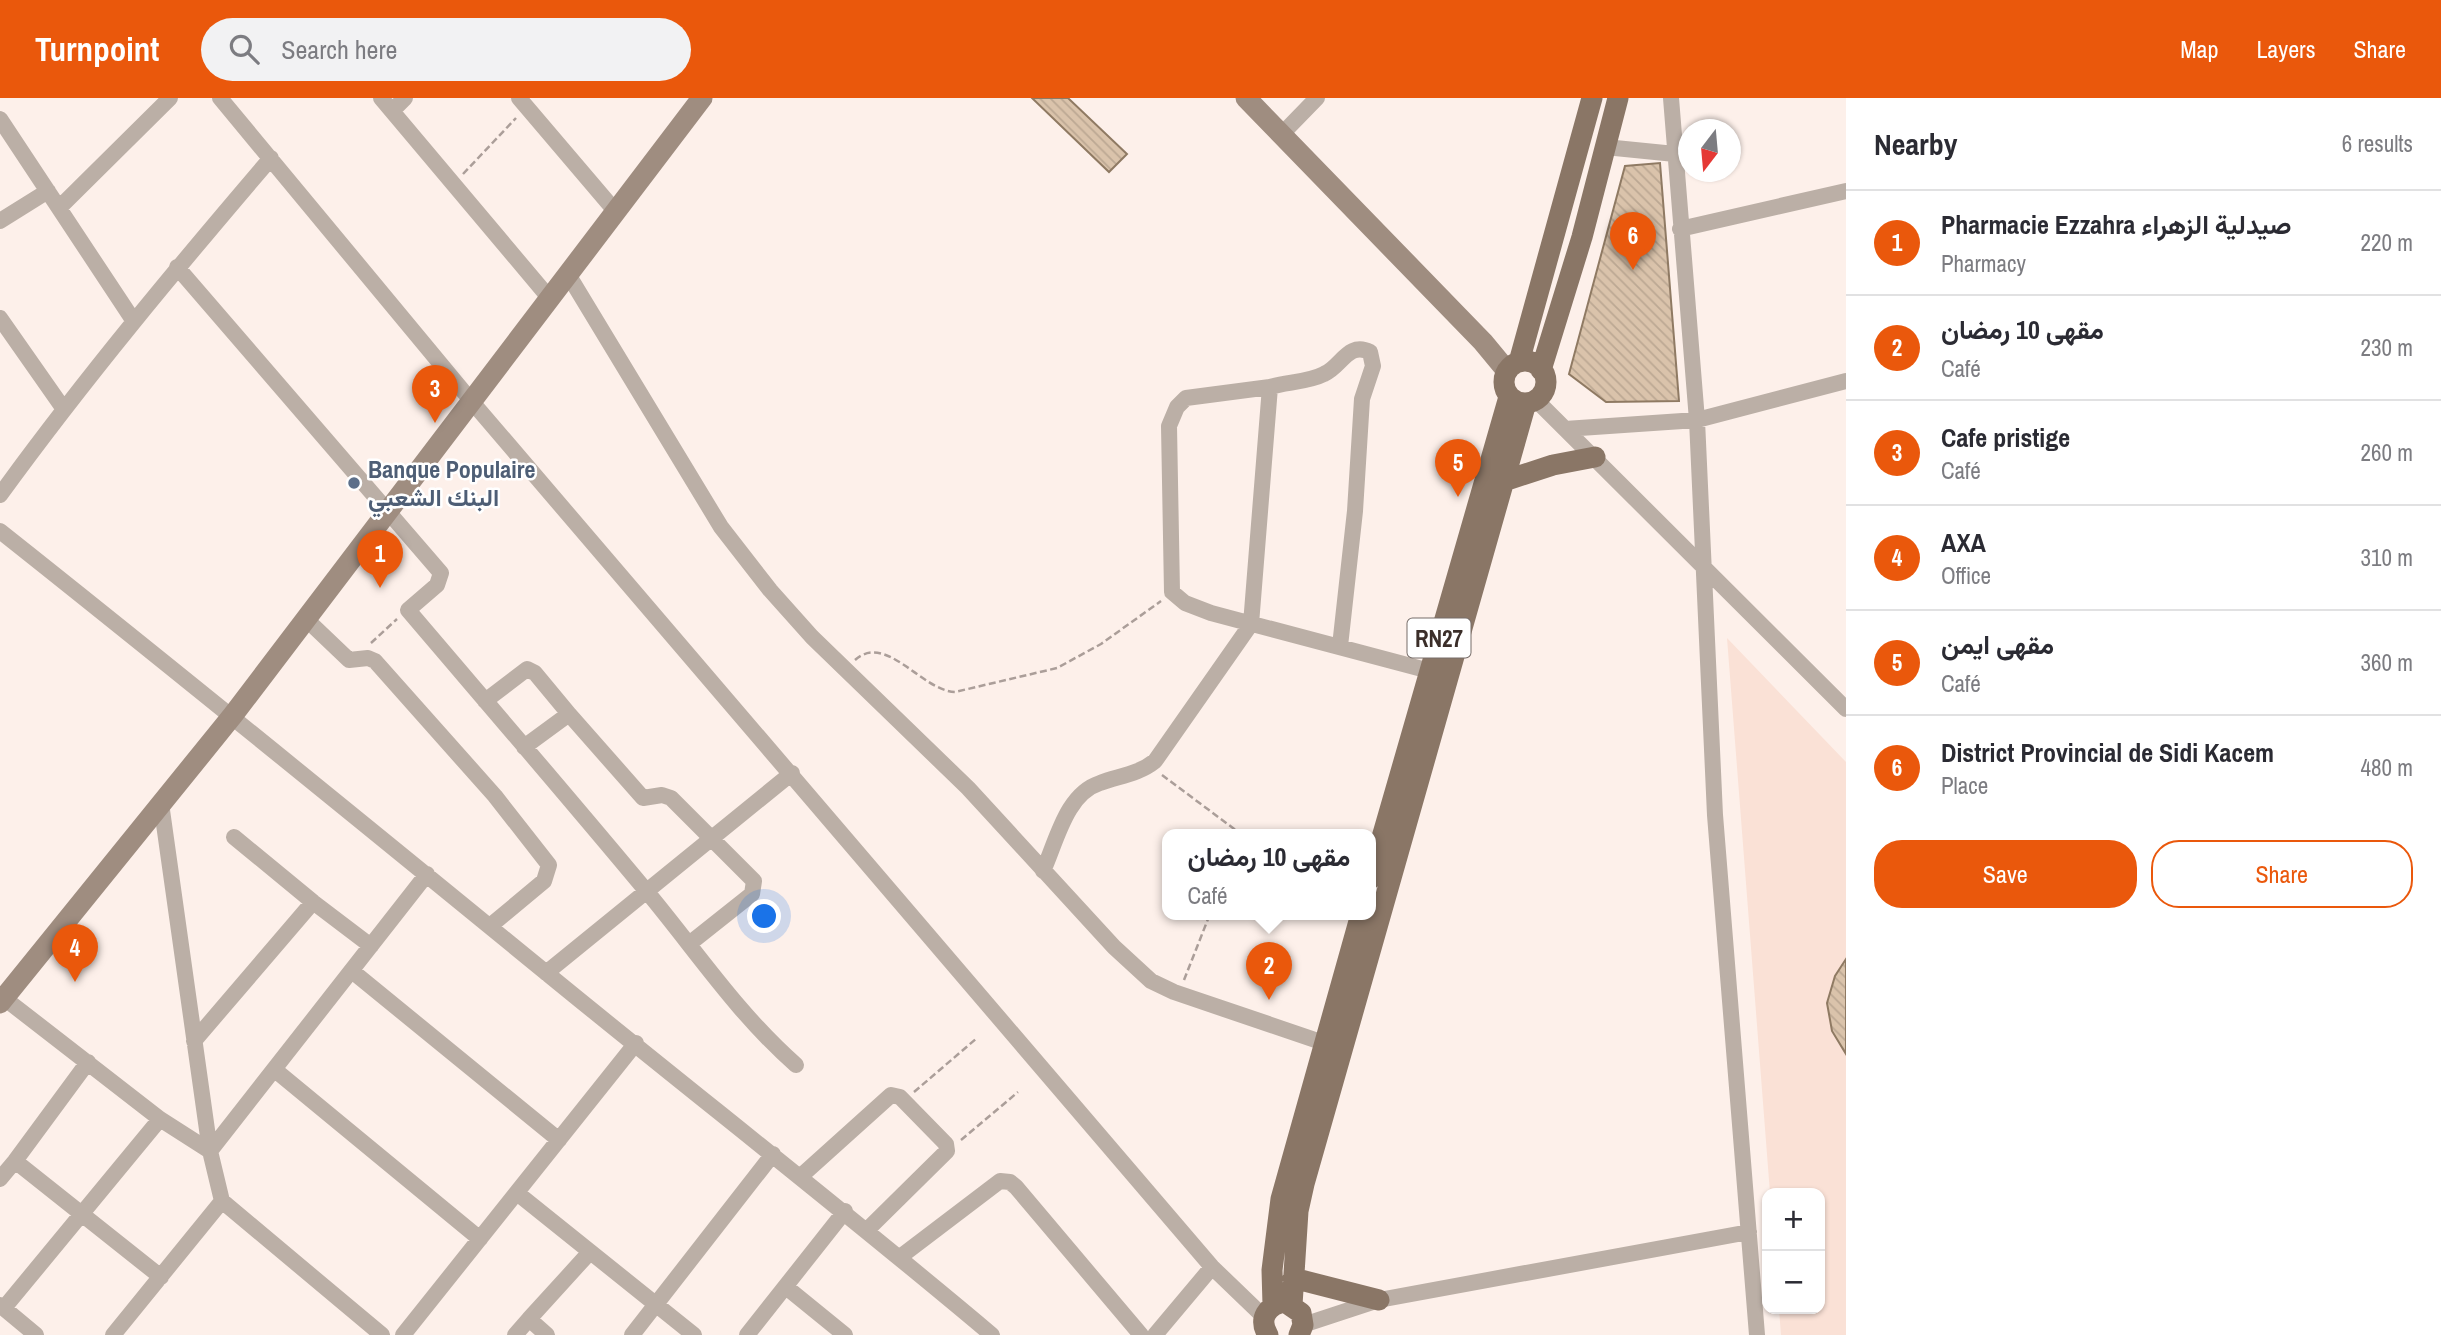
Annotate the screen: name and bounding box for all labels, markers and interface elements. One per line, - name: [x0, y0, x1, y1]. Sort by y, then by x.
- search box: [201, 18, 691, 81]
- text: Turnpoint: [35, 27, 159, 71]
- icon: search: [225, 30, 263, 68]
- text: Search here: [281, 32, 397, 67]
- text: Map: [2180, 33, 2218, 65]
- text: Layers: [2256, 33, 2315, 65]
- text: Share: [2353, 33, 2406, 65]
- north arrow: [1678, 119, 1741, 182]
- text: Nearby: [1874, 124, 1957, 164]
- text: 6 results: [2342, 128, 2413, 159]
- text: Pharmacie Ezzahra صيدلية الزهراء: [1941, 207, 2291, 242]
- pin: 6: [1610, 212, 1656, 270]
- text: 1: [1892, 227, 1902, 258]
- text: 220 m: [2361, 227, 2413, 258]
- text: Pharmacy: [1941, 248, 2026, 279]
- text: مقهى 10 رمضان: [1941, 312, 2104, 347]
- text: 2: [1892, 332, 1902, 363]
- text: 230 m: [2361, 332, 2413, 363]
- text: Café: [1941, 353, 1981, 384]
- pin: 3: [412, 365, 458, 423]
- text: Cafe pristige: [1941, 420, 2070, 455]
- text: 3: [1892, 437, 1902, 468]
- text: 260 m: [2361, 437, 2413, 468]
- pin: 5: [1435, 439, 1481, 497]
- place label: Banque Populaire البنك الشعبي: [368, 453, 535, 518]
- text: Café: [1941, 455, 1981, 486]
- marker: Banque Populaire البنك الشعبي: [346, 475, 362, 491]
- text: AXA: [1941, 525, 1986, 560]
- pin: 1: [357, 530, 403, 588]
- text: 4: [1892, 542, 1902, 573]
- text: 310 m: [2361, 542, 2413, 573]
- text: Office: [1941, 560, 1991, 591]
- road number: RN27: [1408, 618, 1470, 658]
- text: مقهى ايمن: [1941, 627, 2054, 662]
- text: 5: [1892, 647, 1902, 678]
- text: 360 m: [2361, 647, 2413, 678]
- text: Café: [1941, 668, 1981, 699]
- text: District Provincial de Sidi Kacem: [1941, 735, 2274, 770]
- text: 6: [1892, 752, 1902, 783]
- text: 480 m: [2361, 752, 2413, 783]
- text: Place: [1941, 770, 1988, 801]
- popup: [1162, 829, 1376, 920]
- text: مقهى 10 رمضان: [1188, 839, 1350, 874]
- button: Save: [1874, 840, 2137, 908]
- button: Share: [2151, 840, 2413, 908]
- text: Café: [1188, 880, 1227, 911]
- your location: [747, 899, 781, 933]
- pin: 4: [52, 924, 98, 982]
- pin: 2: [1246, 942, 1292, 1000]
- map controls: [1762, 1188, 1825, 1314]
- button: +: [1762, 1188, 1825, 1251]
- button: −: [1762, 1251, 1825, 1314]

